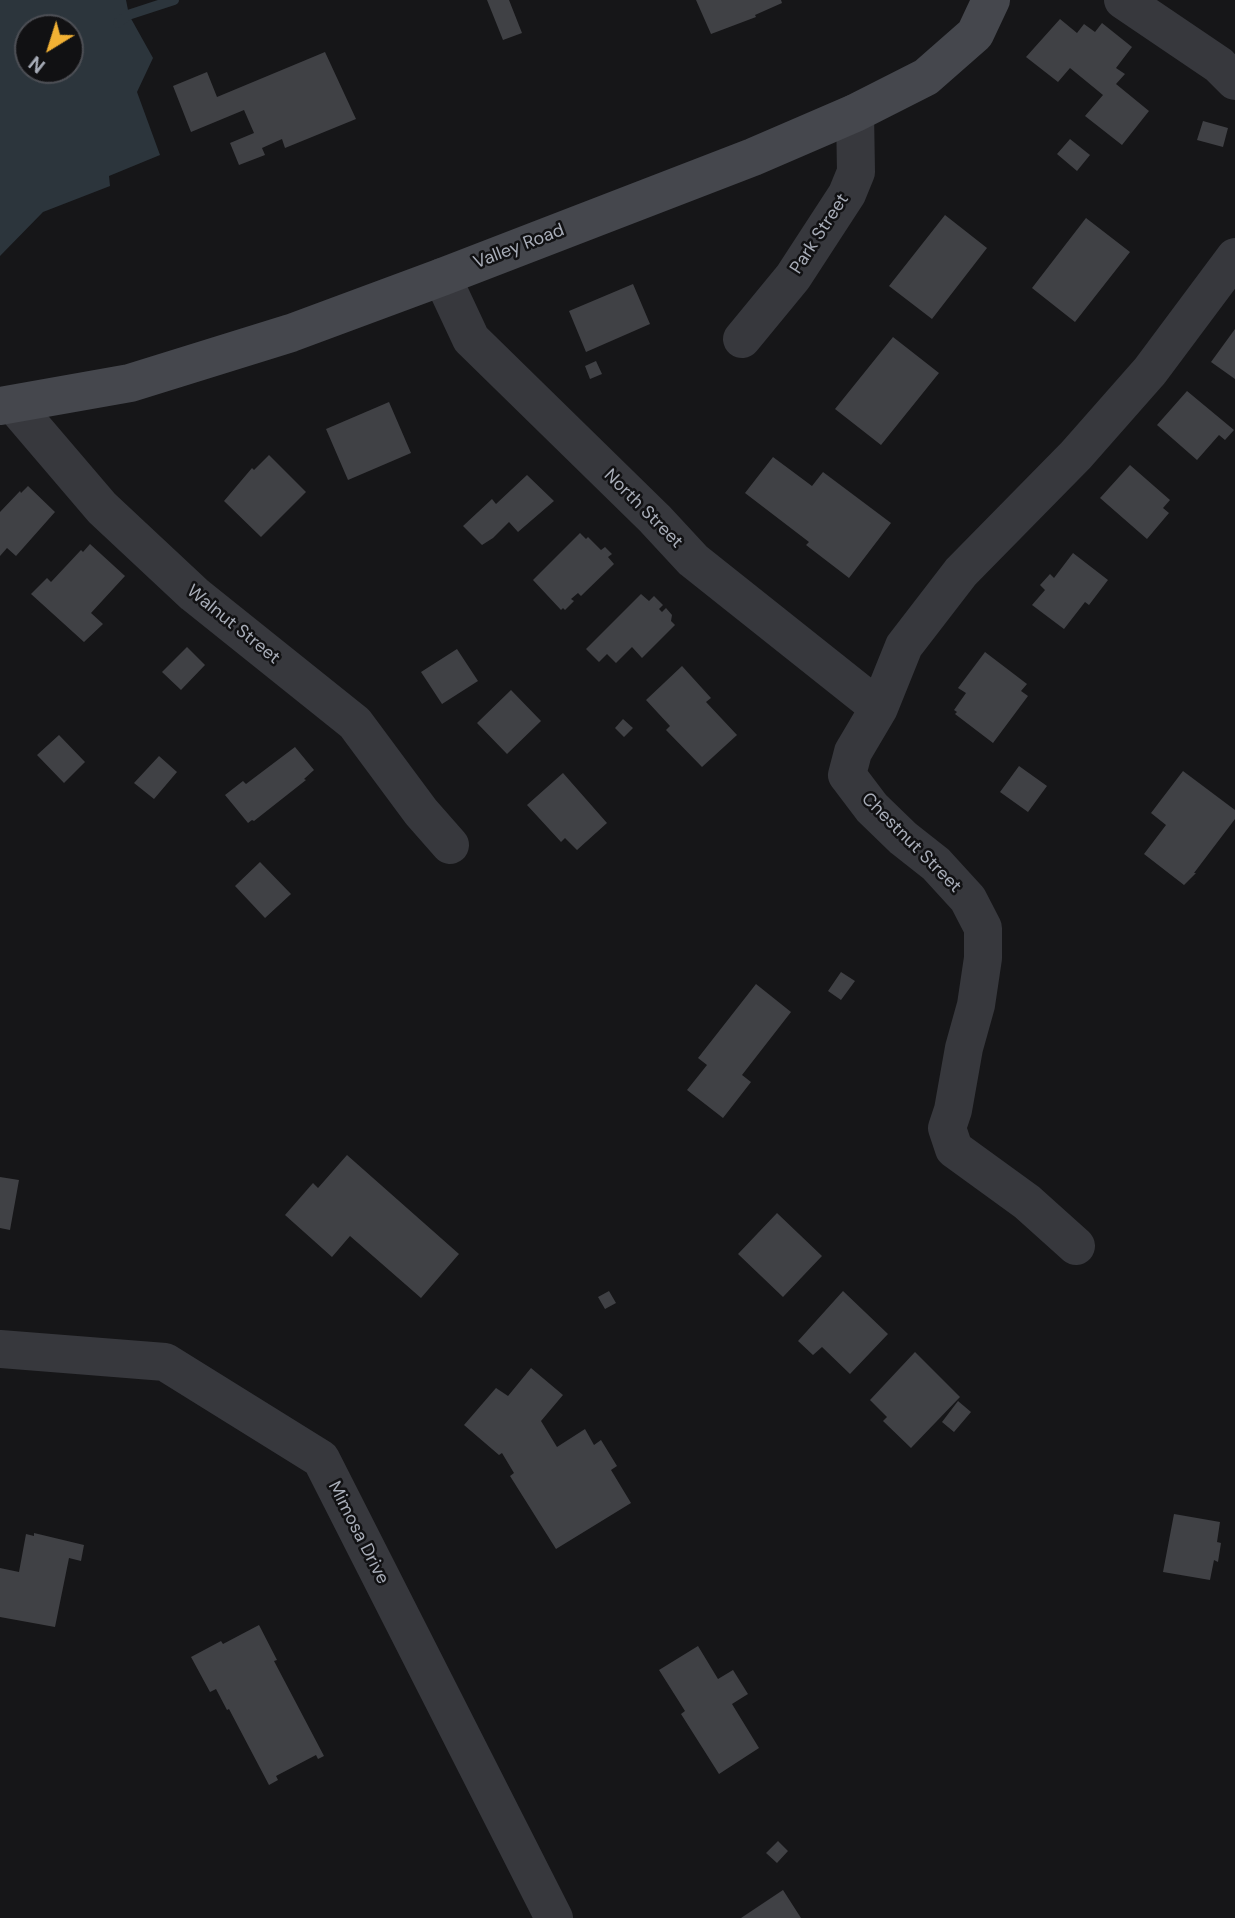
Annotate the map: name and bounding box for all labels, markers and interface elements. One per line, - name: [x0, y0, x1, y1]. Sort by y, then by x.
- north arrow: [14, 14, 84, 84]
- text: N: [24, 50, 50, 78]
- street label: Park Street: [786, 190, 854, 278]
- street label: Valley Road: [471, 220, 567, 274]
- street label: North Street: [599, 465, 687, 553]
- street label: Walnut Street: [182, 581, 284, 669]
- street label: Chestnut Street: [856, 788, 966, 898]
- street label: Mimosa Drive: [323, 1478, 393, 1588]

